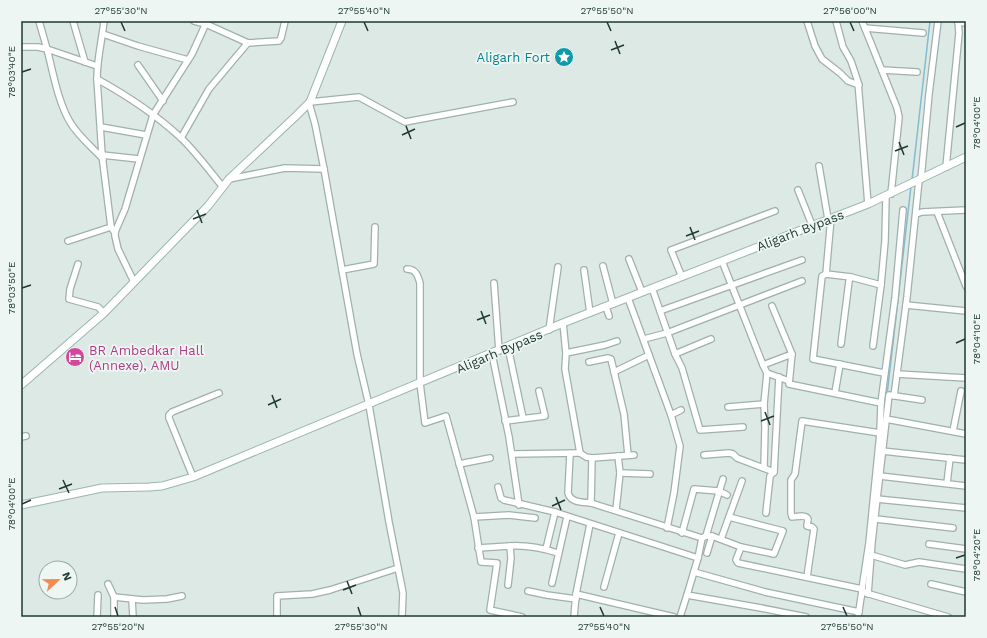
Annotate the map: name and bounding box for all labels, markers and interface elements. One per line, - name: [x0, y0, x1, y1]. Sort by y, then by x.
- text: 27°55'30"N: [94, 5, 148, 16]
- text: 27°55'40"N: [338, 5, 390, 16]
- text: 27°55'50"N: [580, 5, 634, 16]
- text: 27°56'00"N: [823, 5, 877, 16]
- text: 78°03'40"E: [6, 46, 17, 98]
- place icon: Aligarh Fort: [553, 46, 575, 68]
- place label: Aligarh Fort: [477, 50, 551, 65]
- text: 78°04'00"E: [971, 96, 982, 150]
- street label: Aligarh Bypass: [754, 207, 846, 254]
- text: 78°03'50"E: [6, 262, 17, 314]
- text: 78°04'10"E: [971, 314, 982, 364]
- street label: Aligarh Bypass: [454, 326, 545, 376]
- place label: BR Ambedkar Hall (Annexe), AMU: [89, 343, 204, 373]
- hotel icon: BR Ambedkar Hall (Annexe), AMU: [64, 346, 86, 368]
- text: 78°04'00"E: [6, 477, 17, 531]
- text: 78°04'20"E: [971, 529, 982, 581]
- north arrow: [38, 560, 78, 600]
- text: N: [59, 570, 74, 583]
- text: 27°55'20"N: [91, 621, 145, 632]
- text: 27°55'30"N: [334, 621, 388, 632]
- text: 27°55'40"N: [578, 621, 630, 632]
- text: 27°55'50"N: [820, 621, 874, 632]

